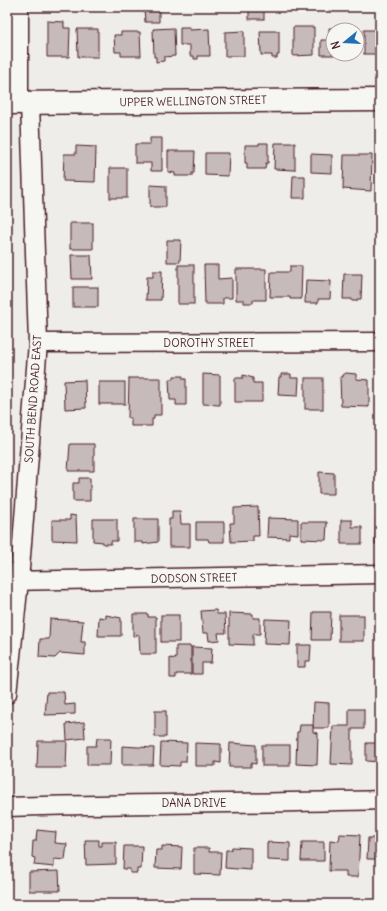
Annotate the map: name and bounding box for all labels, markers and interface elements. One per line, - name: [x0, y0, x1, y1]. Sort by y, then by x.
- north arrow: [325, 22, 365, 62]
- text: N: [328, 39, 343, 51]
- street label: UPPER WELLINGTON STREET: [119, 93, 267, 109]
- street label: SOUTH BEND ROAD EAST: [22, 334, 44, 464]
- street label: DOROTHY STREET: [163, 336, 255, 350]
- street label: DODSON STREET: [151, 570, 238, 586]
- street label: DANA DRIVE: [161, 796, 227, 810]

